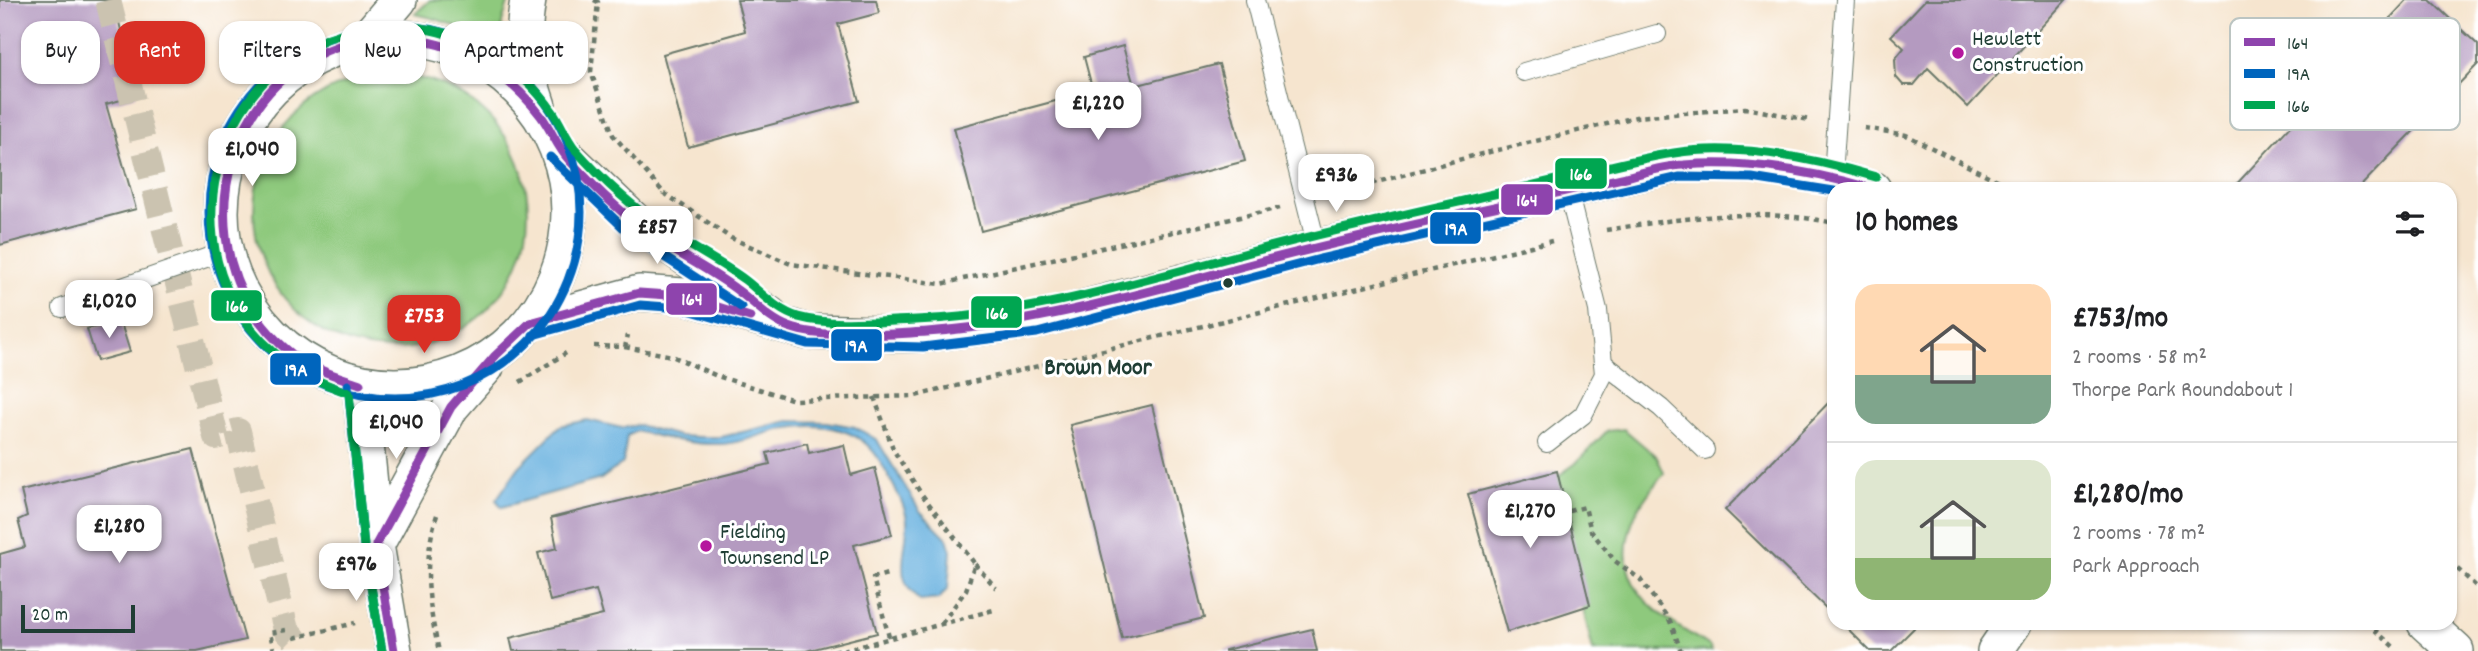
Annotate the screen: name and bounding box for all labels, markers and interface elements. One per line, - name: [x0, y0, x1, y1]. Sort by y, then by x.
- legend: [2230, 18, 2460, 130]
- chip: Buy: [21, 21, 100, 84]
- chip: Rent: [114, 21, 205, 84]
- chip: Filters: [219, 21, 326, 84]
- chip: New: [340, 21, 426, 84]
- chip: Apartment: [440, 21, 588, 84]
- place label: Hewlett Construction: [1972, 24, 2084, 83]
- text: 164: [2287, 32, 2308, 59]
- marker: Hewlett Construction: [1950, 45, 1966, 61]
- text: 19A: [2287, 63, 2310, 90]
- pin: £1,220: [1041, 82, 1155, 142]
- text: £1,220: [1071, 88, 1125, 121]
- text: 166: [2287, 95, 2310, 122]
- pin: £1,040: [195, 128, 309, 188]
- text: £1,040: [224, 134, 280, 167]
- pin: £936: [1295, 154, 1377, 214]
- line badge: 166: [1554, 157, 1608, 190]
- text: £936: [1314, 160, 1358, 193]
- text: 166: [1570, 163, 1592, 190]
- line badge: 164: [1500, 183, 1554, 216]
- text: 164: [1516, 189, 1538, 216]
- text: 10 homes: [1855, 203, 1958, 246]
- icon: filters: [2391, 205, 2429, 243]
- pin: £857: [616, 206, 698, 266]
- line badge: 19A: [1429, 211, 1482, 245]
- text: £857: [637, 212, 677, 245]
- text: 19A: [1444, 218, 1468, 245]
- unlabelled marker: [1221, 276, 1235, 290]
- pin: £1,020: [52, 280, 166, 340]
- line badge: 164: [665, 282, 718, 316]
- text: £1,020: [81, 286, 137, 319]
- text: 164: [681, 288, 703, 315]
- line badge: 166: [210, 289, 263, 322]
- text: 166: [226, 295, 248, 322]
- line badge: 166: [970, 295, 1023, 329]
- pin: £753: [383, 296, 465, 355]
- text: £753/mo: [2072, 299, 2168, 342]
- text: £753: [403, 301, 445, 334]
- text: 166: [986, 302, 1008, 329]
- icon: home: [1911, 312, 1995, 396]
- line badge: 19A: [830, 328, 883, 362]
- text: 19A: [844, 335, 868, 362]
- text: 2 rooms · 58 m²: [2072, 342, 2207, 375]
- line badge: 19A: [269, 352, 322, 386]
- district label: Brown Moor: [1044, 352, 1153, 386]
- text: 19A: [284, 359, 308, 386]
- text: Thorpe Park Roundabout 1: [2072, 375, 2293, 408]
- pin: £1,040: [339, 402, 453, 461]
- text: £1,040: [368, 407, 424, 440]
- text: £1,280/mo: [2072, 475, 2183, 518]
- icon: home: [1911, 488, 1995, 572]
- pin: £1,270: [1473, 490, 1587, 550]
- text: £1,270: [1504, 496, 1556, 529]
- pin: £1,280: [62, 505, 176, 565]
- text: £1,280: [93, 511, 145, 544]
- place label: Fielding Townsend LP: [720, 517, 829, 576]
- text: 2 rooms · 78 m²: [2072, 518, 2205, 551]
- marker: Fielding Townsend LP: [698, 538, 714, 554]
- pin: £976: [315, 544, 397, 603]
- text: £976: [335, 549, 377, 582]
- text: Park Approach: [2072, 551, 2200, 584]
- scale bar: [21, 602, 135, 634]
- text: 20 m: [32, 603, 68, 630]

